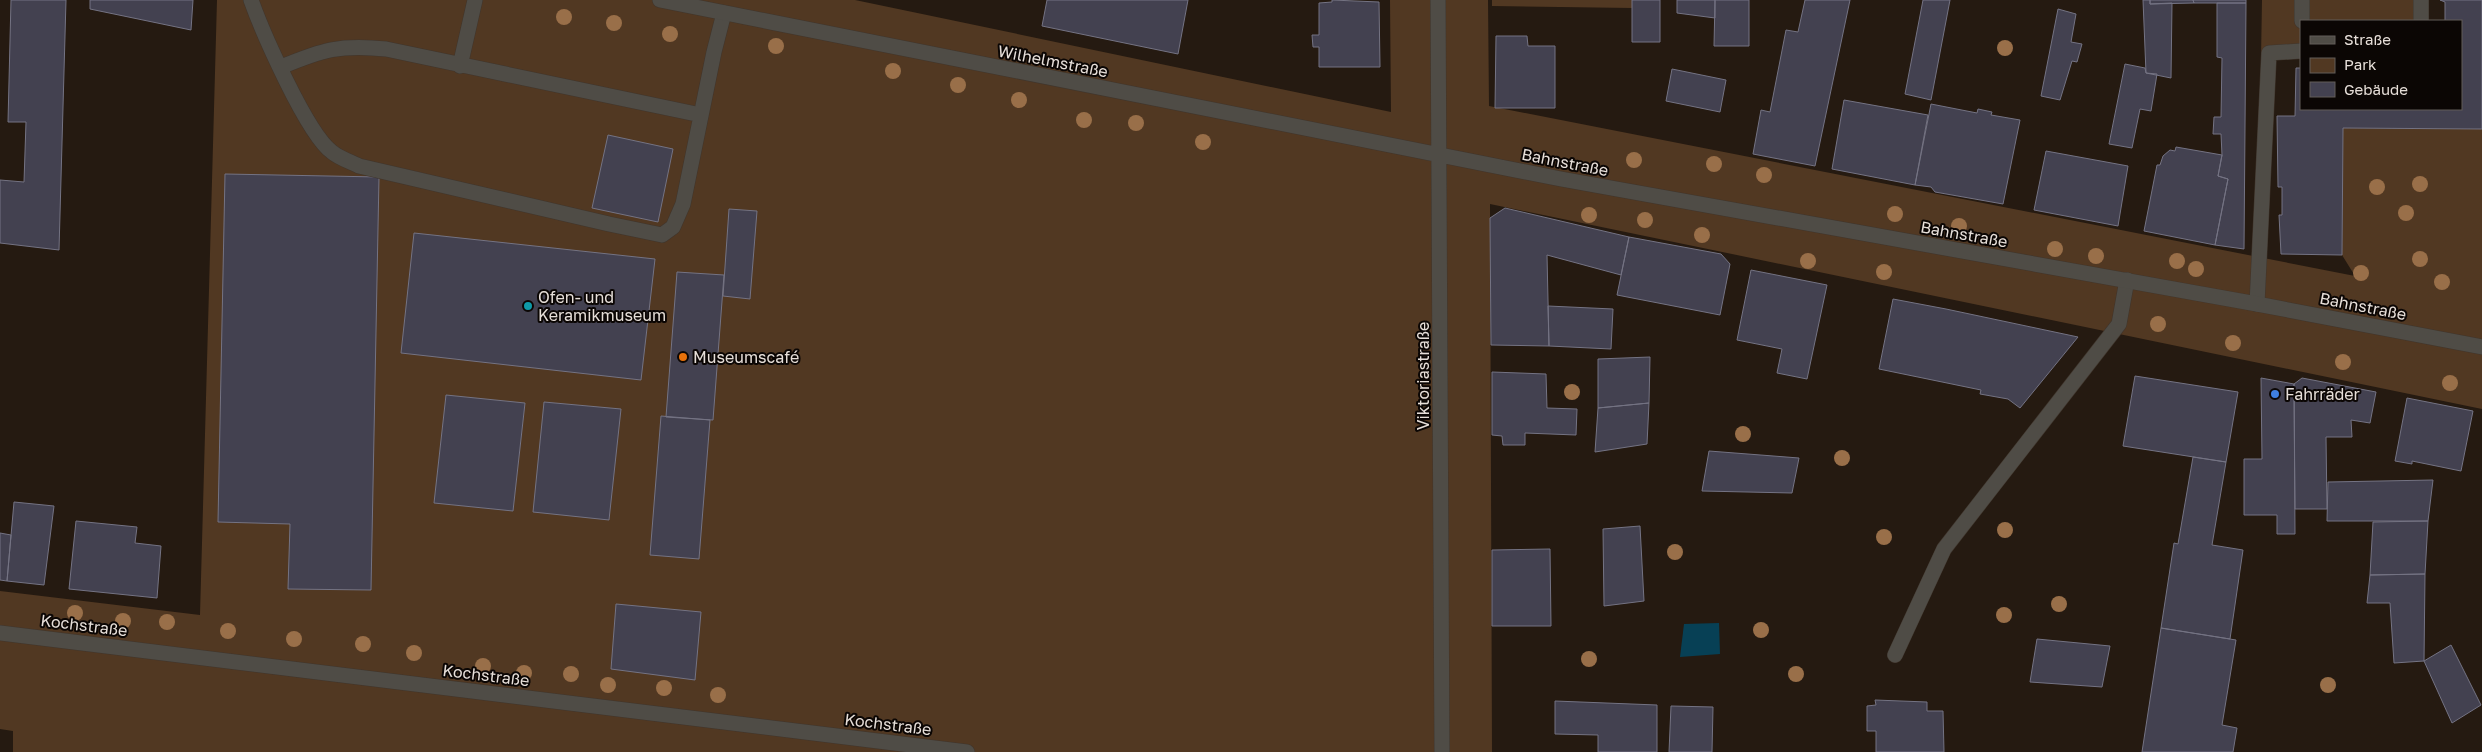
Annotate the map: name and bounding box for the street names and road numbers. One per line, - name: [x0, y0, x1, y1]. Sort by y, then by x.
- street label: Wilhelmstraße: [996, 41, 1110, 81]
- street label: Bahnstraße: [1520, 144, 1610, 180]
- street label: Bahnstraße: [1919, 217, 2009, 251]
- street label: Bahnstraße: [2318, 288, 2408, 324]
- street label: Viktoriastraße: [1413, 322, 1433, 430]
- street label: Kochstraße: [39, 610, 129, 640]
- street label: Kochstraße: [441, 660, 531, 690]
- street label: Kochstraße: [843, 709, 933, 739]

